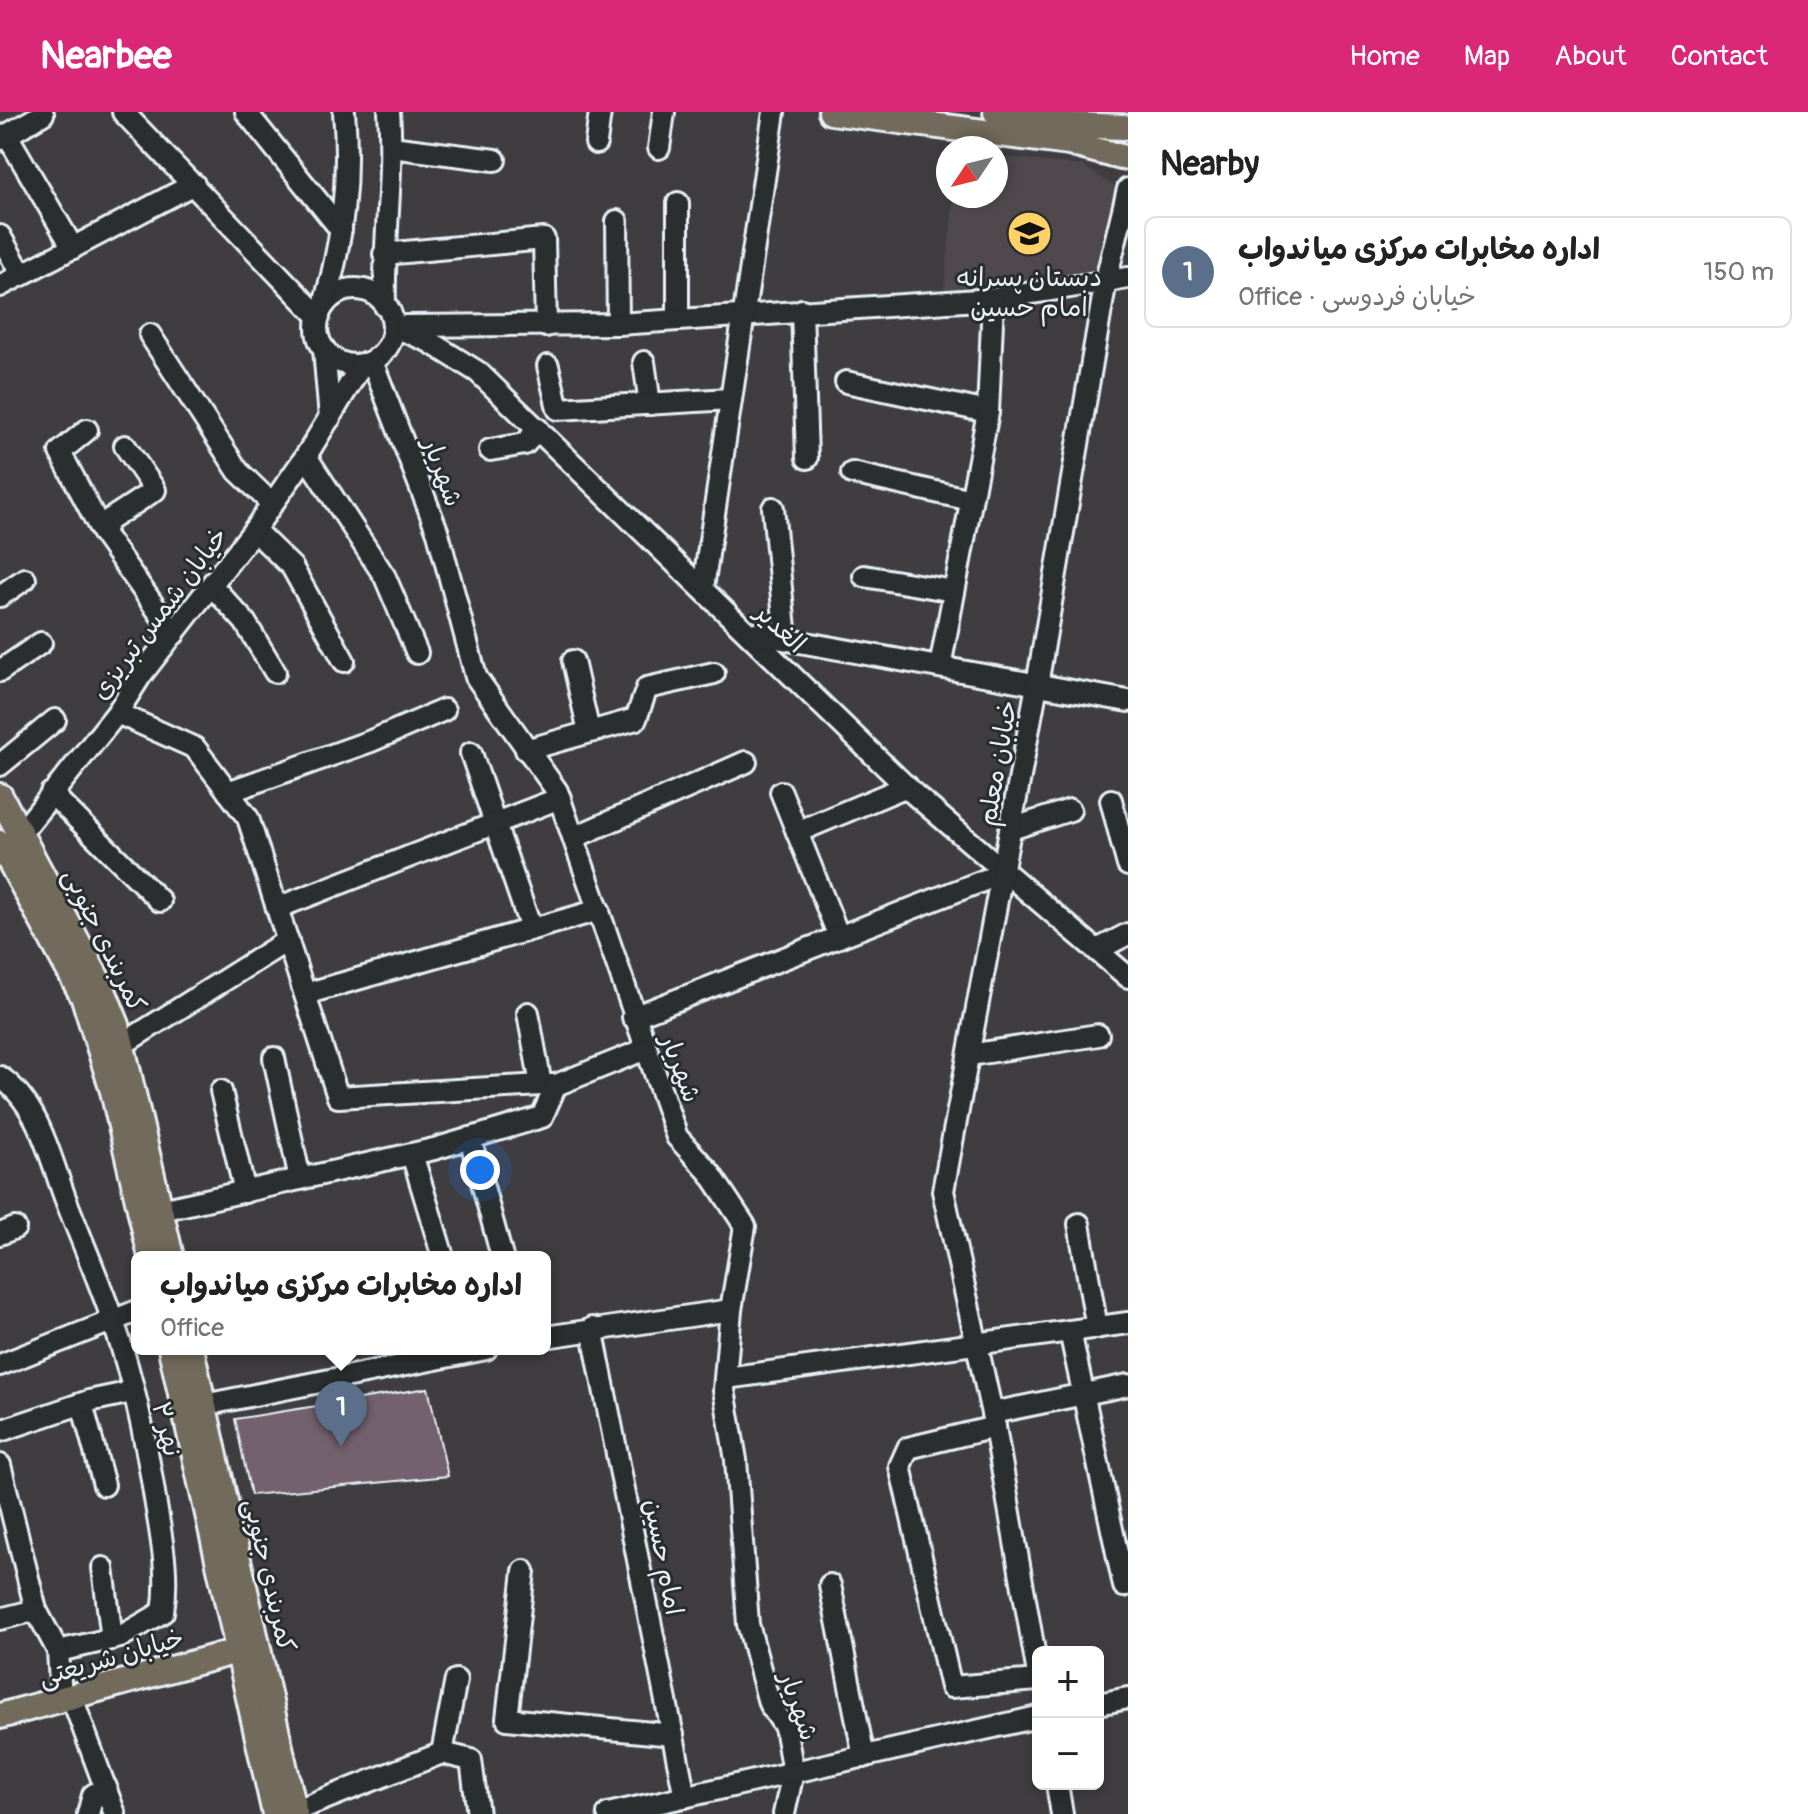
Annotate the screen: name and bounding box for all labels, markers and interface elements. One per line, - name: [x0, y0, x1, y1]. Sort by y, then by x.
- text: Nearbee: [40, 32, 172, 80]
- text: Home: [1349, 39, 1420, 74]
- text: Map: [1464, 39, 1510, 74]
- text: About: [1554, 39, 1627, 74]
- text: Contact: [1671, 39, 1768, 74]
- north arrow: [936, 136, 1008, 208]
- text: Nearby: [1160, 143, 1259, 186]
- school or university icon: دبستان پسرانه امام حسین: [1005, 210, 1053, 258]
- text: اداره مخابرات مرکزی میاندواب: [1238, 231, 1600, 268]
- text: 1: [1183, 256, 1193, 288]
- text: 150 m: [1703, 256, 1774, 288]
- place label: دبستان پسرانه امام حسین: [956, 262, 1102, 327]
- text: Office · خیابان فردوسی: [1238, 281, 1476, 313]
- street label: شهریار: [414, 432, 469, 511]
- street label: خیابان شمس تبریزی: [84, 521, 235, 706]
- street label: الغدیر: [747, 596, 812, 660]
- street label: خیابان معلم: [971, 698, 1028, 829]
- street label: کمربندی جنوبی: [55, 863, 153, 1018]
- street label: شهریار: [652, 1028, 708, 1107]
- your location: [460, 1150, 500, 1190]
- popup: [131, 1251, 551, 1355]
- text: اداره مخابرات مرکزی میاندواب: [160, 1267, 522, 1304]
- text: Office: [160, 1312, 224, 1344]
- pin: 1: [315, 1381, 367, 1447]
- street label: نهر ۲: [144, 1399, 188, 1460]
- street label: کمربندی جنوبی: [236, 1495, 302, 1655]
- street label: امام حسین: [633, 1496, 690, 1619]
- street label: خیابان شریعتی: [35, 1622, 188, 1694]
- map controls: [1032, 1646, 1104, 1790]
- button: +: [1032, 1646, 1104, 1718]
- street label: شهریار: [771, 1666, 825, 1745]
- button: −: [1032, 1718, 1104, 1790]

